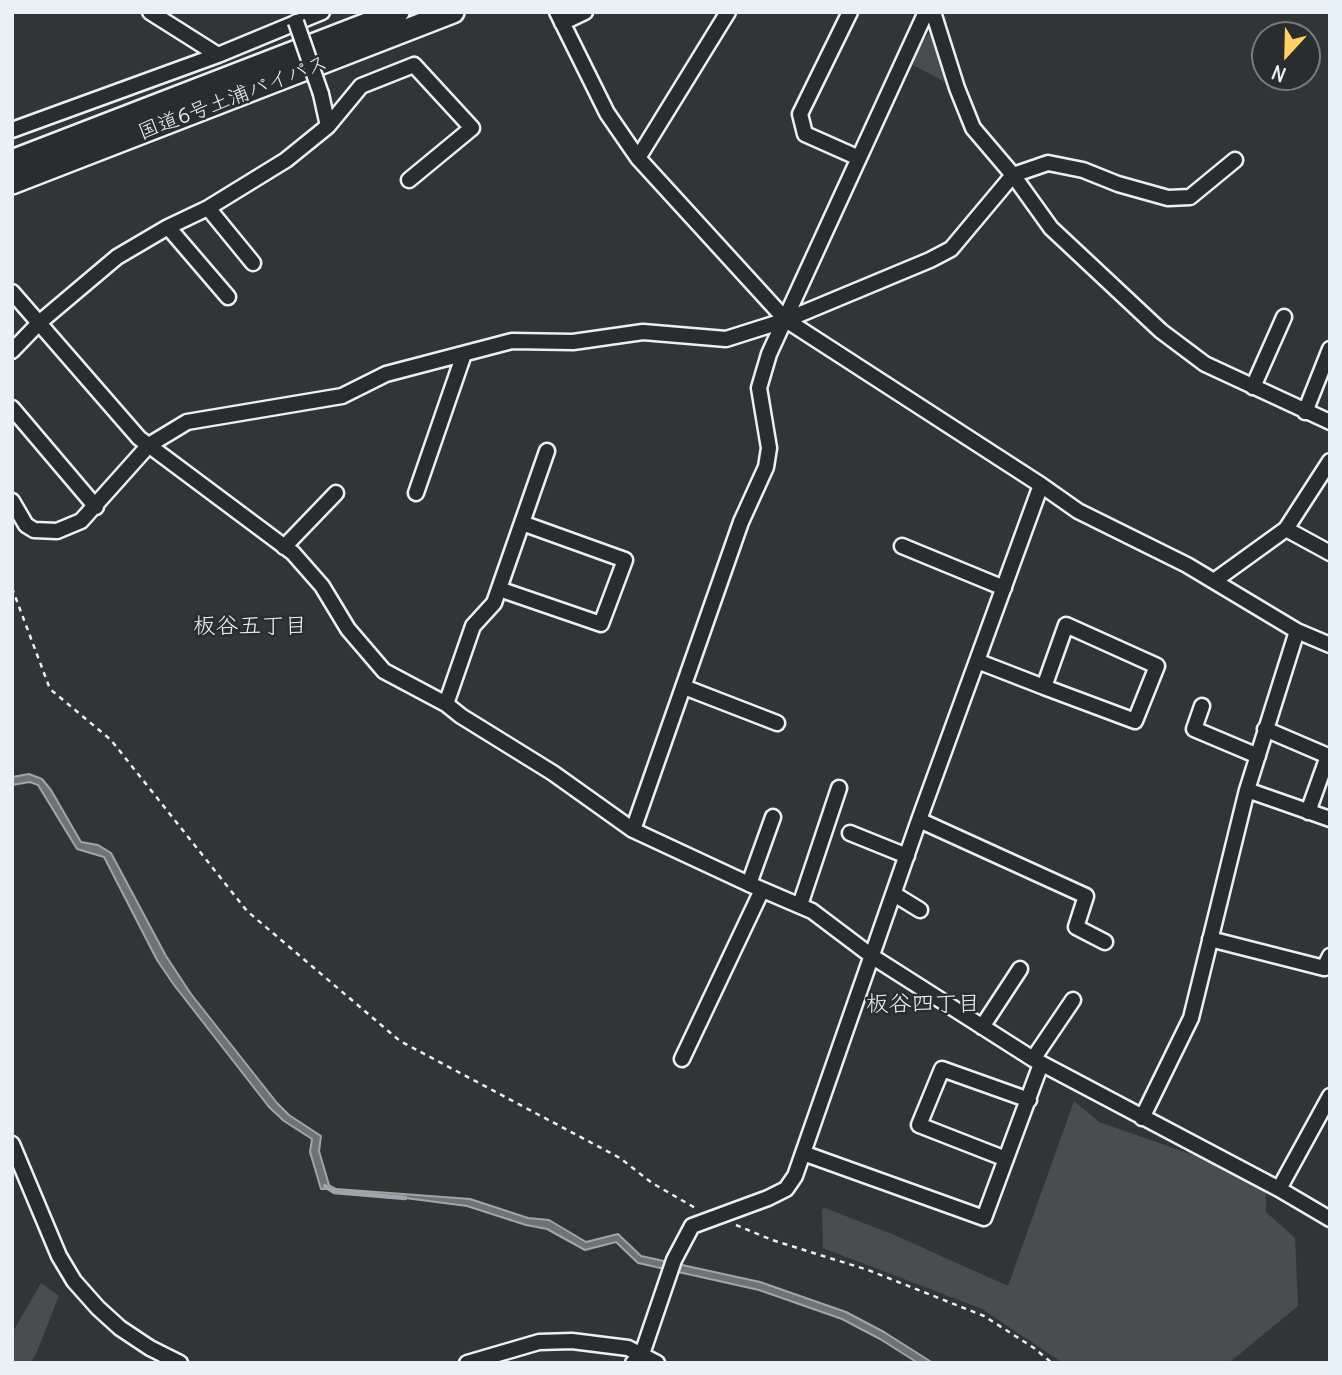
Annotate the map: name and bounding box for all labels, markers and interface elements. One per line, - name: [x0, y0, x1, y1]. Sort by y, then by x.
- north arrow: [1251, 21, 1321, 91]
- street label: 国道6号土浦バイパス: [135, 50, 331, 146]
- text: N: [1268, 60, 1289, 87]
- district label: 板谷五丁目: [193, 612, 307, 640]
- district label: 板谷四丁目: [866, 990, 980, 1018]

